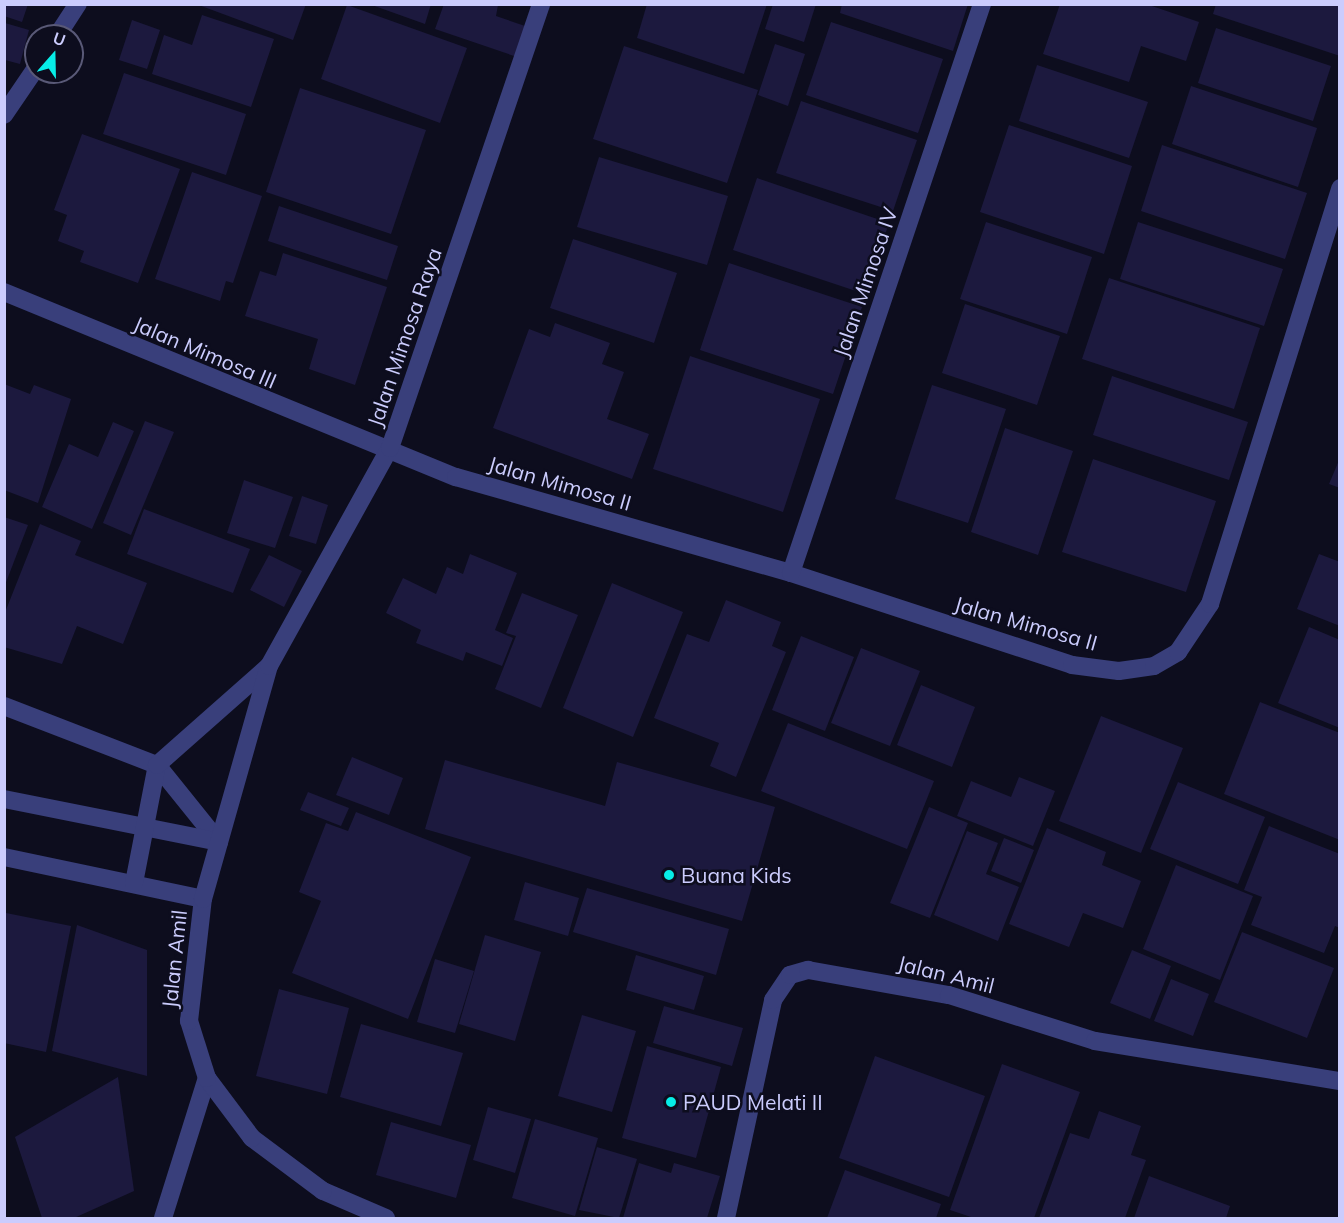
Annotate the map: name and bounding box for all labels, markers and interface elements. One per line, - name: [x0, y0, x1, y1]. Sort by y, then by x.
- north arrow: [24, 24, 84, 84]
- text: U: [50, 28, 68, 50]
- street label: Jalan Mimosa IV: [828, 204, 902, 360]
- street label: Jalan Mimosa Raya: [362, 244, 446, 430]
- street label: Jalan Mimosa III: [130, 310, 280, 394]
- street label: Jalan Mimosa II: [486, 451, 634, 515]
- street label: Jalan Mimosa II: [952, 591, 1100, 655]
- place label: Buana Kids: [681, 862, 792, 888]
- marker: Buana Kids: [662, 868, 676, 882]
- street label: Jalan Amil: [156, 909, 192, 1009]
- street label: Jalan Amil: [895, 950, 997, 998]
- place label: PAUD Melati II: [683, 1089, 823, 1115]
- marker: PAUD Melati II: [664, 1095, 678, 1109]

